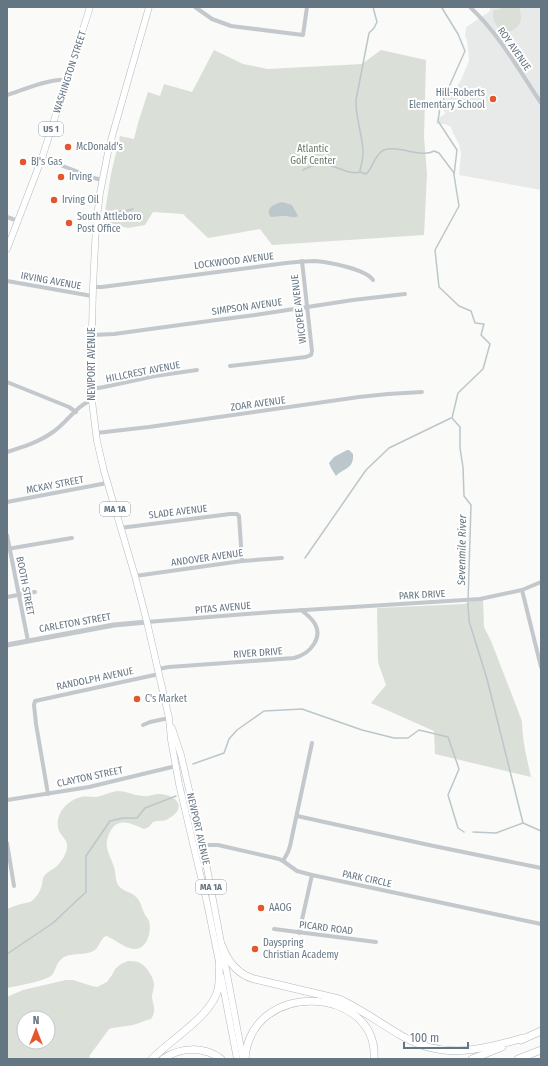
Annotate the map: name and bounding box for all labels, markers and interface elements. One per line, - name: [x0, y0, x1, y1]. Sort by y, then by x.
- street label: ROY AVENUE: [495, 25, 533, 73]
- street label: WASHINGTON STREET: [51, 29, 89, 115]
- place label: Hill-Roberts Elementary School: [409, 87, 485, 111]
- marker: Hill-Roberts Elementary School: [488, 94, 498, 104]
- road number: US 1: [39, 122, 63, 136]
- place label: McDonald's: [76, 141, 123, 153]
- marker: McDonald's: [63, 142, 73, 152]
- park label: Atlantic Golf Center: [290, 143, 336, 167]
- place label: BJ's Gas: [31, 156, 62, 168]
- marker: BJ's Gas: [18, 157, 28, 167]
- place label: Irving: [69, 171, 92, 183]
- marker: Irving: [56, 172, 66, 182]
- place label: Irving Oil: [62, 194, 99, 206]
- marker: Irving Oil: [49, 195, 59, 205]
- place label: South Attleboro Post Office: [77, 211, 142, 235]
- marker: South Attleboro Post Office: [64, 218, 74, 228]
- street label: LOCKWOOD AVENUE: [193, 250, 275, 272]
- street label: IRVING AVENUE: [20, 270, 83, 292]
- street label: WICOPEE AVENUE: [289, 273, 309, 344]
- street label: SIMPSON AVENUE: [211, 296, 283, 318]
- street label: NEWPORT AVENUE: [86, 327, 98, 401]
- street label: HILLCREST AVENUE: [105, 359, 181, 385]
- street label: ZOAR AVENUE: [230, 394, 286, 414]
- street label: MCKAY STREET: [25, 473, 85, 496]
- road number: MA 1A: [100, 502, 130, 516]
- street label: SLADE AVENUE: [148, 502, 208, 522]
- water label: Sevenmile River: [455, 513, 469, 586]
- street label: ANDOVER AVENUE: [170, 547, 244, 569]
- street label: BOOTH STREET: [13, 556, 37, 617]
- street label: PARK DRIVE: [398, 588, 446, 602]
- street label: PITAS AVENUE: [195, 600, 252, 616]
- street label: CARLETON STREET: [38, 611, 112, 635]
- street label: RIVER DRIVE: [233, 645, 283, 661]
- street label: RANDOLPH AVENUE: [55, 665, 135, 693]
- place label: C's Market: [145, 693, 188, 705]
- marker: C's Market: [132, 694, 142, 704]
- street label: CLAYTON STREET: [56, 764, 124, 790]
- street label: NEWPORT AVENUE: [184, 792, 212, 866]
- street label: PARK CIRCLE: [341, 868, 393, 890]
- road number: MA 1A: [196, 880, 226, 894]
- place label: AAOG: [269, 902, 292, 914]
- marker: AAOG: [256, 903, 266, 913]
- street label: PICARD ROAD: [298, 919, 354, 937]
- place label: Dayspring Christian Academy: [263, 937, 339, 961]
- marker: Dayspring Christian Academy: [250, 944, 260, 954]
- north arrow: [16, 1010, 56, 1050]
- text: N: [33, 1014, 39, 1027]
- scale bar: [404, 1024, 468, 1050]
- text: 100 m: [410, 1031, 439, 1045]

